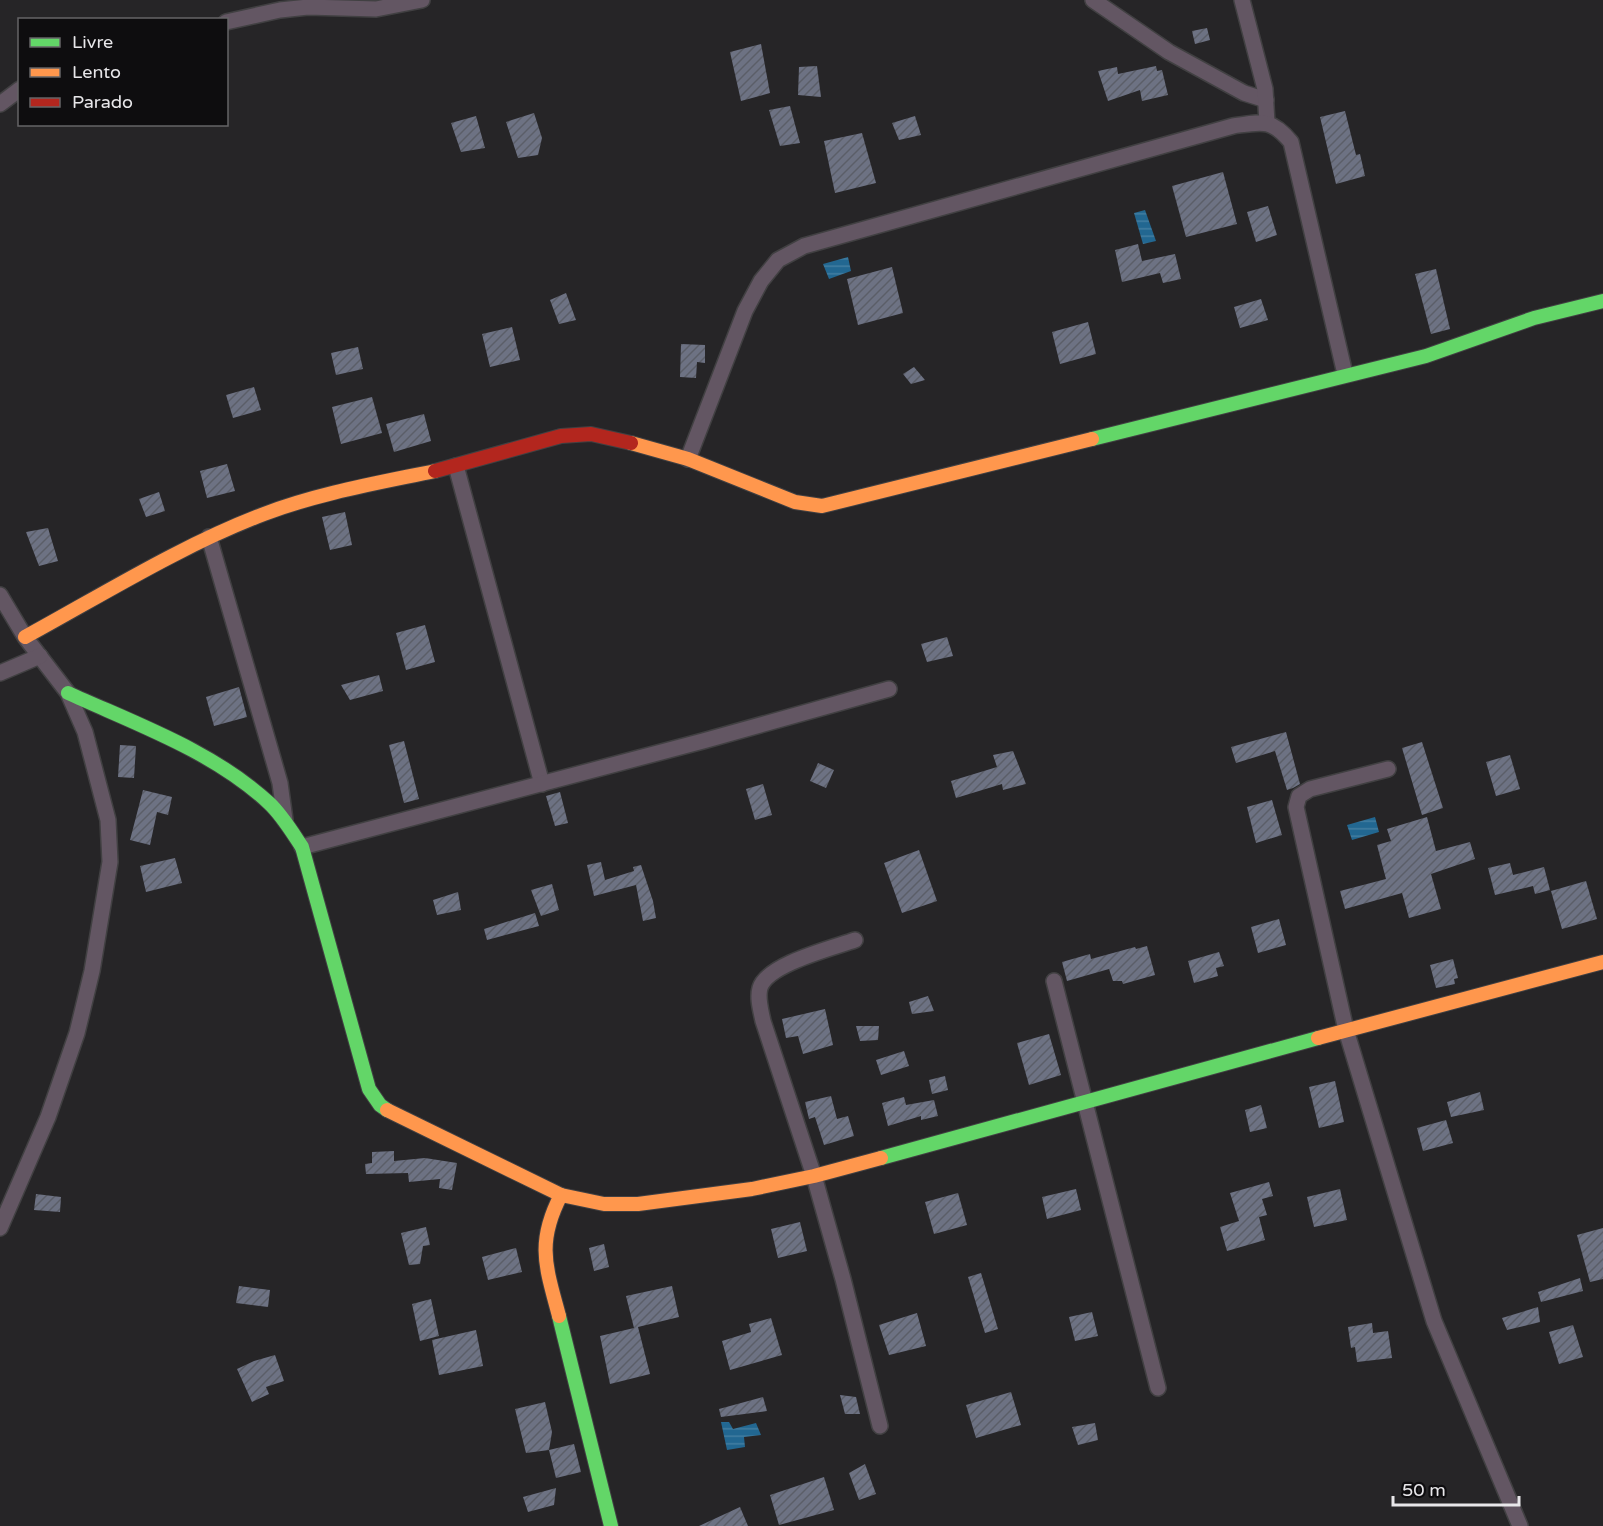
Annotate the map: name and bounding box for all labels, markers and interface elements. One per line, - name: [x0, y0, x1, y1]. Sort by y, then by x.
- legend: [18, 18, 228, 126]
- text: Livre: [72, 31, 113, 53]
- text: Lento: [72, 61, 121, 83]
- text: Parado: [72, 91, 133, 113]
- scale bar: [1393, 1469, 1519, 1507]
- text: 50 m: [1402, 1479, 1446, 1501]

